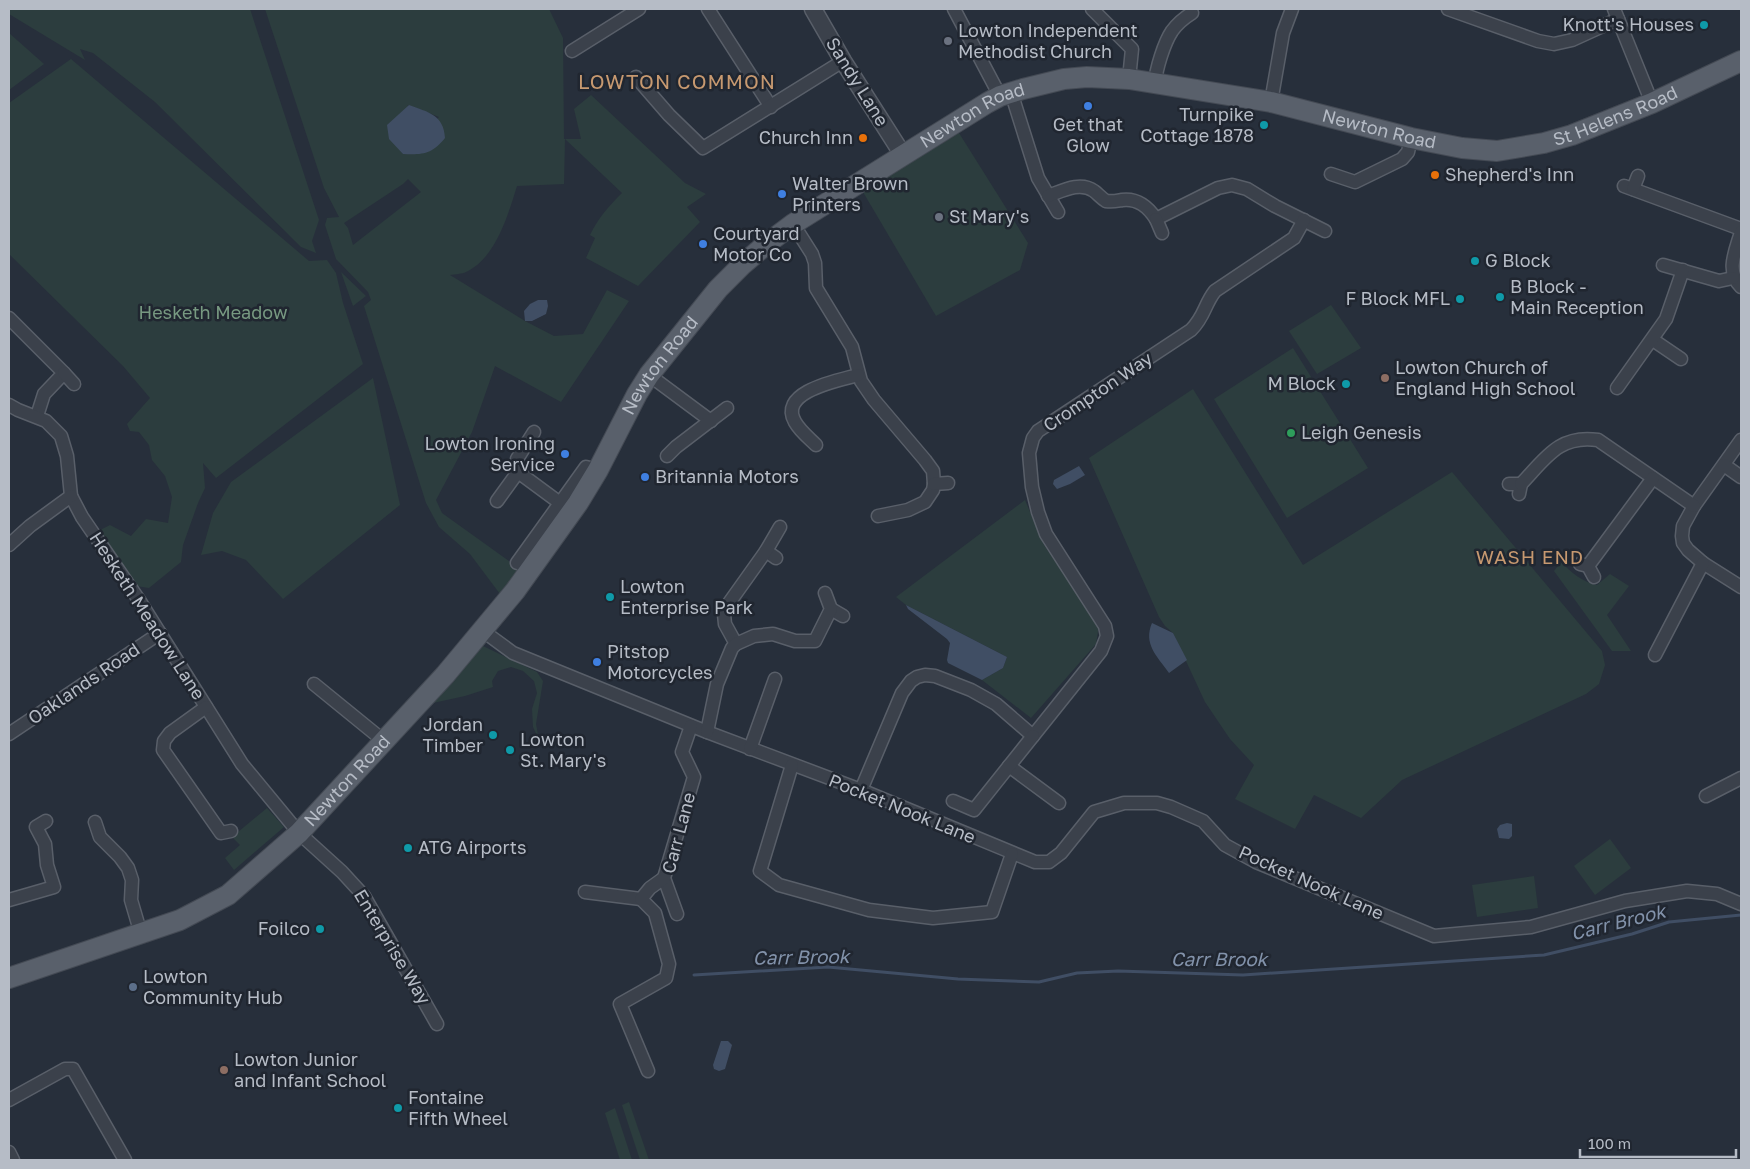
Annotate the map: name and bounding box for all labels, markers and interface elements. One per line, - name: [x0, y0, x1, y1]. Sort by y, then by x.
- place label: Knott's Houses: [1562, 13, 1694, 35]
- place label: Lowton Independent Methodist Church: [958, 19, 1138, 62]
- marker: Knott's Houses: [1698, 19, 1710, 31]
- street label: Sandy Lane: [822, 33, 894, 130]
- marker: Lowton Independent Methodist Church: [942, 35, 954, 47]
- district label: LOWTON COMMON: [578, 69, 776, 93]
- street label: Newton Road: [916, 77, 1027, 152]
- street label: St Helens Road: [1550, 81, 1681, 150]
- marker: Get that Glow: [1082, 100, 1094, 112]
- place label: Turnpike Cottage 1878: [1140, 103, 1254, 146]
- street label: Newton Road: [1320, 104, 1438, 153]
- place label: Get that Glow: [1053, 113, 1123, 156]
- marker: Turnpike Cottage 1878: [1258, 119, 1270, 131]
- place label: Church Inn: [759, 126, 853, 148]
- marker: Church Inn: [857, 132, 869, 144]
- place label: Shepherd's Inn: [1445, 163, 1574, 185]
- marker: Shepherd's Inn: [1429, 169, 1441, 181]
- place label: Walter Brown Printers: [792, 172, 908, 215]
- marker: Walter Brown Printers: [776, 188, 788, 200]
- place label: St Mary's: [949, 205, 1029, 227]
- marker: St Mary's: [933, 211, 945, 223]
- place label: Courtyard Motor Co: [713, 222, 800, 265]
- marker: Courtyard Motor Co: [697, 238, 709, 250]
- place label: G Block: [1485, 249, 1551, 271]
- marker: G Block: [1469, 255, 1481, 267]
- place label: B Block - Main Reception: [1510, 275, 1644, 318]
- place label: F Block MFL: [1345, 287, 1450, 309]
- marker: B Block - Main Reception: [1494, 291, 1506, 303]
- marker: F Block MFL: [1454, 293, 1466, 305]
- park label: Hesketh Meadow: [138, 301, 288, 323]
- street label: Newton Road: [616, 311, 702, 418]
- street label: Crompton Way: [1039, 347, 1156, 436]
- place label: Lowton Church of England High School: [1395, 356, 1576, 399]
- place label: M Block: [1268, 372, 1336, 394]
- marker: Lowton Church of England High School: [1379, 372, 1391, 384]
- marker: M Block: [1340, 378, 1352, 390]
- place label: Leigh Genesis: [1301, 421, 1422, 443]
- marker: Leigh Genesis: [1285, 427, 1297, 439]
- place label: Lowton Ironing Service: [424, 432, 555, 475]
- marker: Lowton Ironing Service: [559, 448, 571, 460]
- place label: Britannia Motors: [655, 465, 799, 487]
- marker: Britannia Motors: [639, 471, 651, 483]
- street label: Hesketh Meadow Lane: [85, 527, 210, 703]
- district label: WASH END: [1476, 545, 1584, 568]
- place label: Lowton Enterprise Park: [620, 575, 753, 618]
- marker: Lowton Enterprise Park: [604, 591, 616, 603]
- street label: Oaklands Road: [23, 638, 143, 729]
- place label: Pitstop Motorcycles: [607, 640, 713, 683]
- marker: Pitstop Motorcycles: [591, 656, 603, 668]
- place label: Jordan Timber: [423, 713, 483, 756]
- place label: Lowton St. Mary's: [520, 728, 606, 771]
- marker: Jordan Timber: [487, 729, 499, 741]
- street label: Newton Road: [299, 730, 394, 830]
- marker: Lowton St. Mary's: [504, 744, 516, 756]
- street label: Pocket Nook Lane: [826, 769, 979, 848]
- street label: Carr Lane: [657, 790, 699, 876]
- place label: ATG Airports: [418, 836, 527, 858]
- street label: Pocket Nook Lane: [1236, 840, 1387, 924]
- marker: ATG Airports: [402, 842, 414, 854]
- street label: Enterprise Way: [350, 885, 436, 1008]
- water label: Carr Brook: [1568, 898, 1670, 944]
- place label: Foilco: [258, 917, 310, 939]
- marker: Foilco: [314, 923, 326, 935]
- water label: Carr Brook: [752, 944, 852, 969]
- water label: Carr Brook: [1171, 947, 1270, 970]
- place label: Lowton Community Hub: [143, 965, 282, 1008]
- marker: Lowton Community Hub: [127, 981, 139, 993]
- place label: Lowton Junior and Infant School: [234, 1048, 387, 1091]
- marker: Lowton Junior and Infant School: [218, 1064, 230, 1076]
- place label: Fontaine Fifth Wheel: [408, 1086, 508, 1129]
- marker: Fontaine Fifth Wheel: [392, 1102, 404, 1114]
- scale bar: [1580, 1126, 1736, 1158]
- text: 100 m: [1588, 1134, 1631, 1152]

